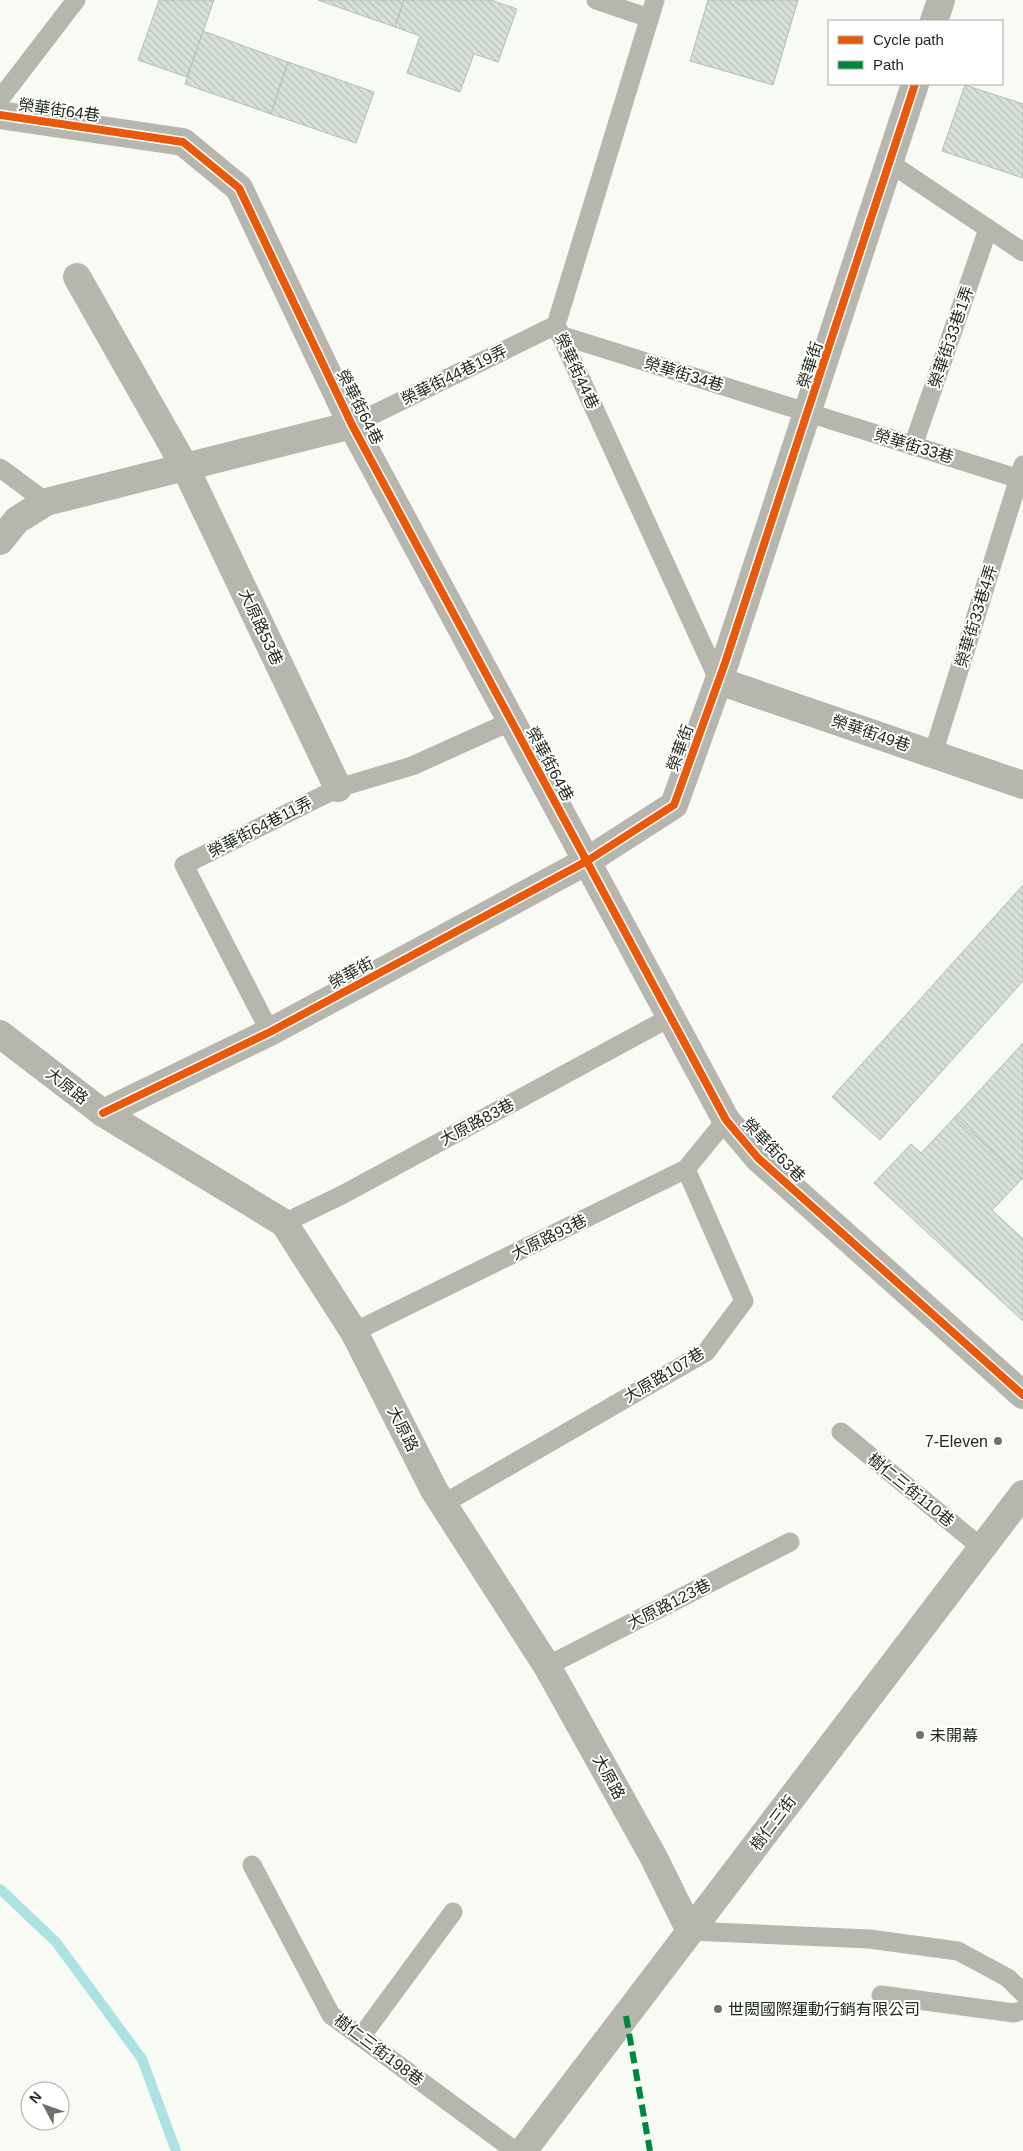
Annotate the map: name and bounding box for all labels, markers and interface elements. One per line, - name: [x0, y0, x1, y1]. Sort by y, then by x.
- legend: [828, 20, 1003, 85]
- text: Cycle path: [873, 31, 944, 48]
- text: Path: [873, 56, 904, 73]
- street label: 榮華街64巷: [17, 96, 101, 124]
- street label: 榮華街33巷1弄: [926, 284, 976, 390]
- street label: 榮華街44巷: [552, 330, 602, 412]
- street label: 榮華街: [794, 340, 826, 390]
- street label: 榮華街44巷19弄: [398, 342, 510, 408]
- street label: 榮華街34巷: [642, 354, 726, 394]
- street label: 榮華街64巷: [334, 367, 386, 447]
- street label: 榮華街33巷: [872, 426, 956, 466]
- street label: 榮華街33巷4弄: [952, 562, 1000, 670]
- street label: 大原路53巷: [236, 586, 286, 668]
- street label: 榮華街49巷: [830, 712, 912, 754]
- street label: 榮華街: [664, 723, 696, 773]
- street label: 榮華街64巷: [523, 724, 577, 804]
- street label: 榮華街64巷11弄: [205, 793, 315, 861]
- street label: 榮華街: [326, 954, 376, 992]
- street label: 大原路: [43, 1065, 91, 1107]
- street label: 大原路83巷: [437, 1095, 517, 1149]
- street label: 榮華街63巷: [739, 1115, 809, 1185]
- street label: 大原路93巷: [509, 1211, 589, 1263]
- street label: 大原路107巷: [621, 1344, 707, 1406]
- street label: 大原路: [385, 1404, 421, 1454]
- place label: 7-Eleven: [925, 1433, 988, 1450]
- marker: 7-Eleven: [992, 1435, 1004, 1447]
- street label: 樹仁三街110巷: [865, 1450, 957, 1530]
- street label: 大原路123巷: [625, 1576, 713, 1632]
- place label: 未開幕: [930, 1727, 978, 1744]
- marker: 未開幕: [914, 1729, 926, 1741]
- street label: 大原路: [590, 1752, 628, 1802]
- street label: 樹仁三街: [747, 1792, 799, 1854]
- place label: 世閎國際運動行銷有限公司: [728, 2001, 920, 2018]
- marker: 世閎國際運動行銷有限公司: [712, 2003, 724, 2015]
- street label: 樹仁三街198巷: [331, 2011, 427, 2089]
- north arrow: [20, 2081, 70, 2131]
- text: N: [26, 2088, 45, 2107]

